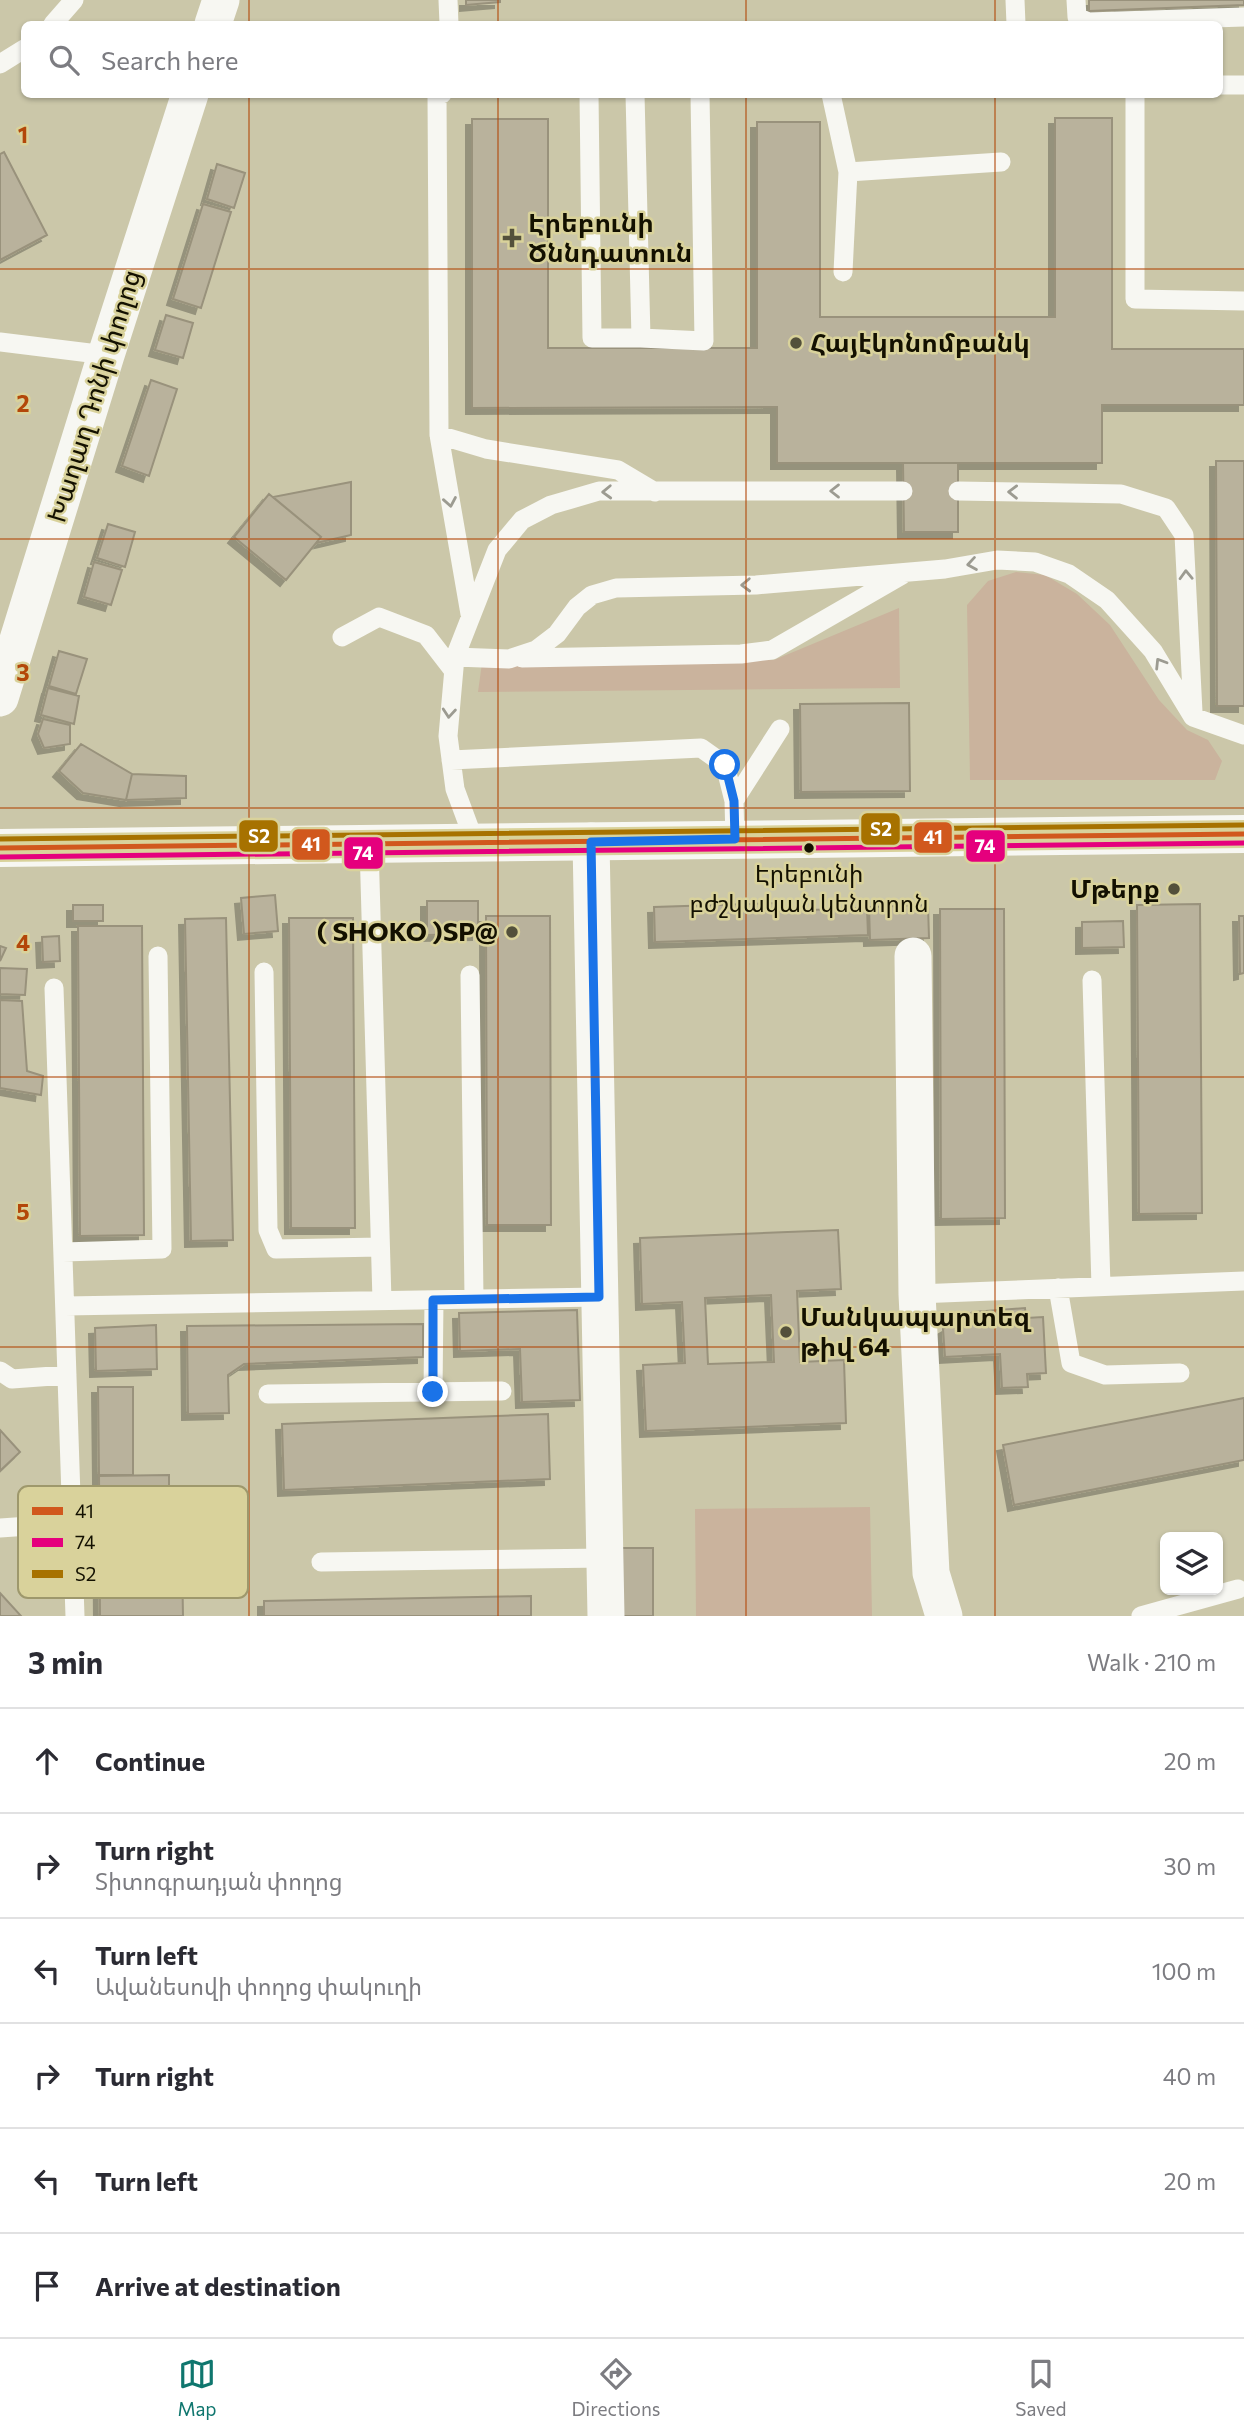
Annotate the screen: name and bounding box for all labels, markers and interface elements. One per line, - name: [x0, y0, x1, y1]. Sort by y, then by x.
- search box: [21, 21, 1223, 98]
- icon: search: [45, 41, 83, 79]
- text: Search here: [101, 44, 239, 75]
- text: 1: [18, 120, 28, 148]
- place label: Էրեբունի Ծննդատուն: [528, 206, 692, 268]
- marker: Էրեբունի Ծննդատուն: [502, 228, 522, 248]
- street label: Խաղաղ Դոնի փողոց: [39, 266, 147, 526]
- place label: Հայէկոնոմբանկ: [810, 326, 1030, 358]
- marker: Հայէկոնոմբանկ: [788, 335, 804, 351]
- text: 2: [16, 389, 30, 417]
- one-way arrow: [829, 483, 840, 499]
- one-way arrow: [602, 484, 612, 500]
- one-way arrow: [1008, 484, 1019, 499]
- one-way arrow: [442, 496, 457, 508]
- one-way arrow: [966, 556, 978, 571]
- one-way arrow: [1178, 569, 1193, 580]
- one-way arrow: [740, 577, 751, 592]
- one-way arrow: [1155, 657, 1168, 670]
- text: 3: [16, 658, 30, 686]
- one-way arrow: [442, 708, 457, 719]
- route start: [709, 749, 740, 780]
- line badge: Տ2: [860, 812, 901, 846]
- text: Տ2: [870, 817, 892, 840]
- line badge: Տ2: [238, 819, 279, 853]
- line badge: 41: [913, 821, 953, 854]
- text: Տ2: [248, 824, 270, 847]
- text: 41: [923, 825, 943, 848]
- line badge: 41: [291, 828, 331, 861]
- line badge: 74: [965, 829, 1006, 863]
- text: 41: [301, 832, 321, 855]
- text: 74: [975, 834, 996, 857]
- line badge: 74: [343, 836, 384, 870]
- text: 74: [353, 841, 374, 864]
- marker: Էրեբունի բժշկական կենտրոն: [802, 841, 816, 855]
- place label: Էրեբունի բժշկական կենտրոն: [689, 858, 929, 918]
- place label: Մթերք: [1070, 872, 1160, 904]
- marker: Մթերք: [1166, 881, 1182, 897]
- place label: ( SHOKO )SP@: [317, 915, 498, 946]
- marker: ( SHOKO )SP@: [504, 924, 520, 940]
- text: 4: [16, 928, 30, 956]
- text: 5: [16, 1197, 30, 1225]
- place label: Մանկապարտեզ թիվ 64: [800, 1300, 1032, 1362]
- marker: Մանկապարտեզ թիվ 64: [778, 1324, 794, 1340]
- route end: [417, 1376, 448, 1407]
- legend: [18, 1486, 248, 1598]
- text: 41: [75, 1499, 94, 1522]
- text: 74: [75, 1530, 95, 1553]
- map controls: [1160, 1532, 1223, 1595]
- button: layers: [1160, 1532, 1223, 1595]
- text: Տ2: [75, 1562, 96, 1585]
- text: 3 min: [28, 1643, 103, 1680]
- text: Walk · 210 m: [1087, 1648, 1216, 1676]
- icon: ahead: [28, 1742, 66, 1780]
- text: Continue: [95, 1745, 205, 1776]
- text: 20 m: [1164, 1747, 1216, 1775]
- text: Turn right: [95, 1834, 214, 1865]
- icon: right: [28, 1847, 66, 1885]
- text: 30 m: [1163, 1852, 1216, 1880]
- text: Տիտոգրադյան փողոց: [95, 1867, 343, 1895]
- text: Turn left: [95, 1939, 198, 1970]
- icon: left: [28, 1952, 66, 1990]
- text: 100 m: [1152, 1957, 1216, 1985]
- text: Ավանեսովի փողոց փակուղի: [95, 1972, 422, 2000]
- icon: right: [28, 2057, 66, 2095]
- text: Turn right: [95, 2060, 214, 2091]
- text: 40 m: [1163, 2062, 1216, 2090]
- icon: left: [28, 2162, 66, 2200]
- text: Turn left: [95, 2165, 198, 2196]
- text: 20 m: [1164, 2167, 1216, 2195]
- icon: arrive: [28, 2267, 66, 2305]
- text: Arrive at destination: [95, 2270, 341, 2301]
- tab: Map: [177, 2355, 217, 2420]
- tab: Directions: [571, 2355, 661, 2420]
- tab: Saved: [1015, 2355, 1067, 2420]

